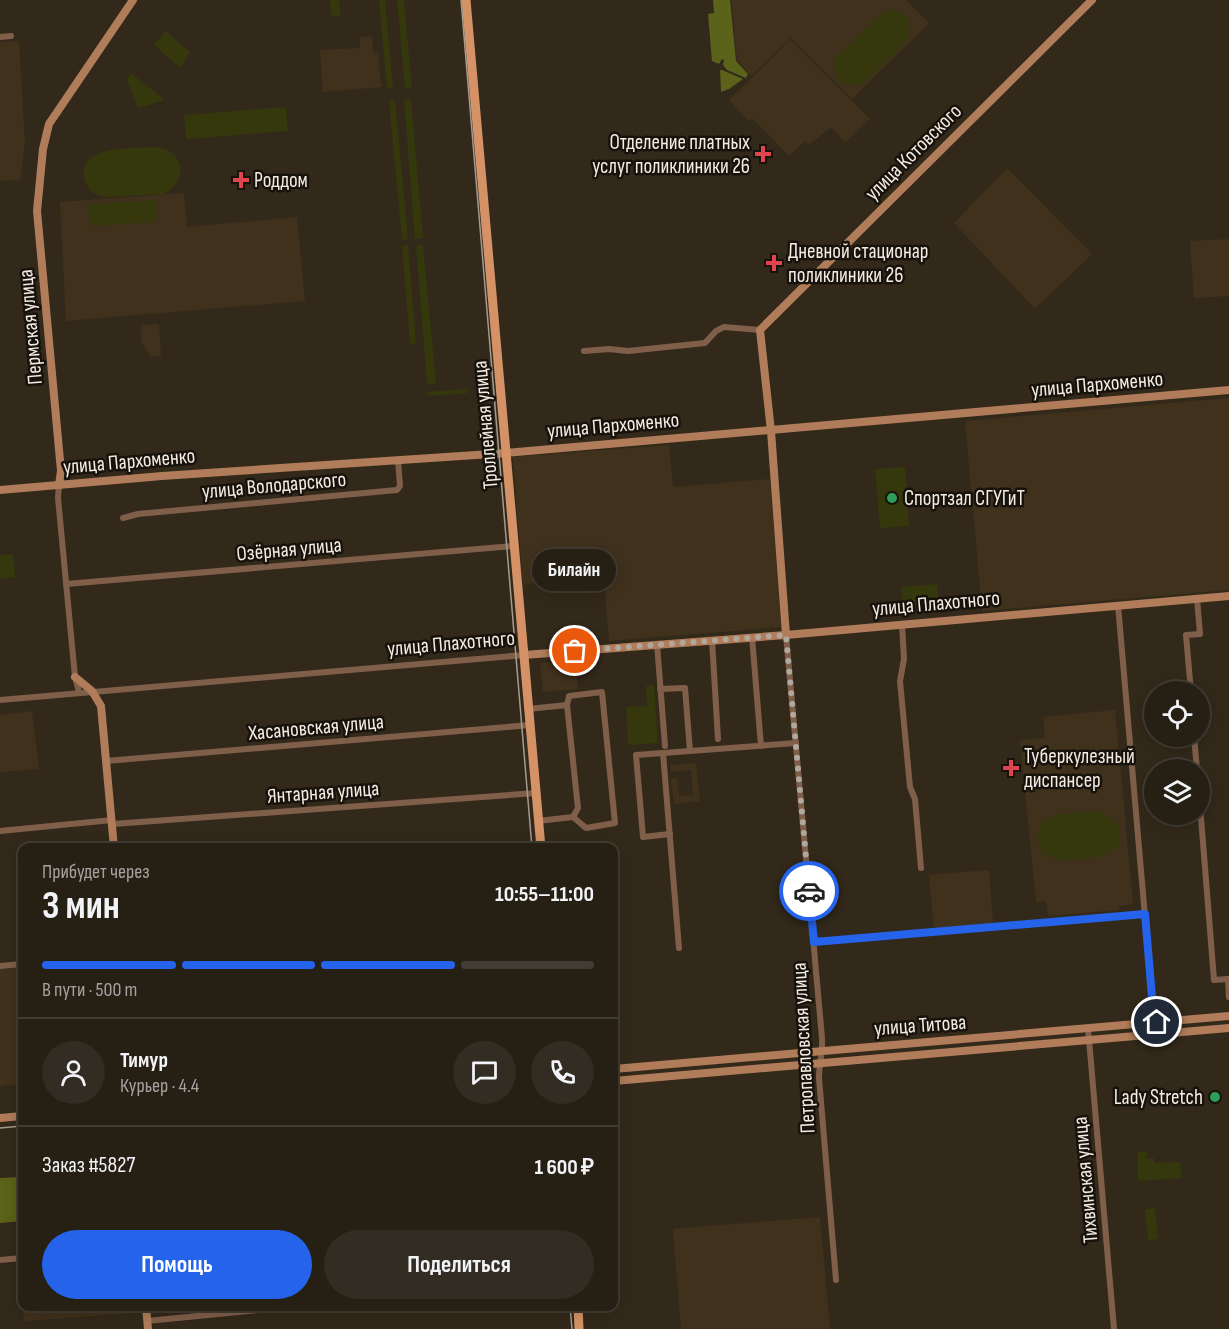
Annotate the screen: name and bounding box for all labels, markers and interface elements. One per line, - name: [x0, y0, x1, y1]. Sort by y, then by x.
- street label: улица Котовского: [860, 99, 967, 206]
- place label: Отделение платных услуг поликлиники 26: [592, 130, 750, 179]
- marker: Отделение платных услуг поликлиники 26: [754, 145, 772, 163]
- place label: Роддом: [254, 168, 308, 193]
- marker: Роддом: [232, 171, 250, 189]
- place label: Дневной стационар поликлиники 26: [788, 239, 928, 288]
- marker: Дневной стационар поликлиники 26: [765, 254, 783, 272]
- street label: Пермская улица: [13, 268, 48, 386]
- street label: Троллейная улица: [467, 360, 504, 490]
- street label: улица Пархоменко: [1030, 366, 1164, 403]
- street label: улица Пархоменко: [546, 407, 680, 444]
- street label: улица Пархоменко: [62, 443, 196, 480]
- street label: улица Володарского: [201, 467, 347, 504]
- place label: Спортзал СГУГиТ: [904, 486, 1026, 511]
- marker: Спортзал СГУГиТ: [885, 491, 899, 505]
- street label: Озёрная улица: [235, 532, 343, 567]
- callout: Билайн: [533, 549, 617, 591]
- text: Билайн: [548, 558, 600, 582]
- street label: улица Плахотного: [871, 585, 1001, 622]
- street label: улица Плахотного: [386, 625, 516, 662]
- pin: [549, 625, 600, 676]
- icon: bag: [558, 634, 591, 667]
- map controls: [1144, 681, 1210, 825]
- button: locate: [1144, 681, 1210, 747]
- street label: Хасановская улица: [246, 709, 385, 746]
- place label: Туберкулезный диспансер: [1024, 744, 1135, 793]
- marker: Туберкулезный диспансер: [1002, 759, 1020, 777]
- button: layers: [1144, 759, 1210, 825]
- street label: Янтарная улица: [266, 776, 380, 809]
- text: Прибудет через: [42, 860, 150, 884]
- courier: [779, 861, 839, 921]
- icon: car: [793, 875, 826, 908]
- text: 10:55–11:00: [495, 881, 594, 908]
- text: 3 мин: [42, 883, 120, 930]
- street label: Петропавловская улица: [787, 962, 820, 1134]
- text: В пути · 500 m: [42, 978, 137, 1002]
- pin: [1131, 996, 1182, 1047]
- icon: home: [1140, 1005, 1173, 1038]
- street label: улица Титова: [873, 1010, 967, 1041]
- button: person: [42, 1041, 105, 1104]
- button: chat: [453, 1041, 516, 1104]
- button: phone: [531, 1041, 594, 1104]
- text: Тимур: [120, 1047, 168, 1074]
- text: Курьер · 4.4: [120, 1074, 199, 1098]
- place label: Lady Stretch: [1114, 1085, 1203, 1110]
- marker: Lady Stretch: [1208, 1090, 1222, 1104]
- street label: Тихвинская улица: [1068, 1116, 1103, 1244]
- text: Заказ #5827: [42, 1152, 135, 1179]
- text: 1 600 ₽: [534, 1154, 594, 1181]
- button: Помощь: [42, 1230, 312, 1299]
- button: Поделиться: [324, 1230, 594, 1299]

